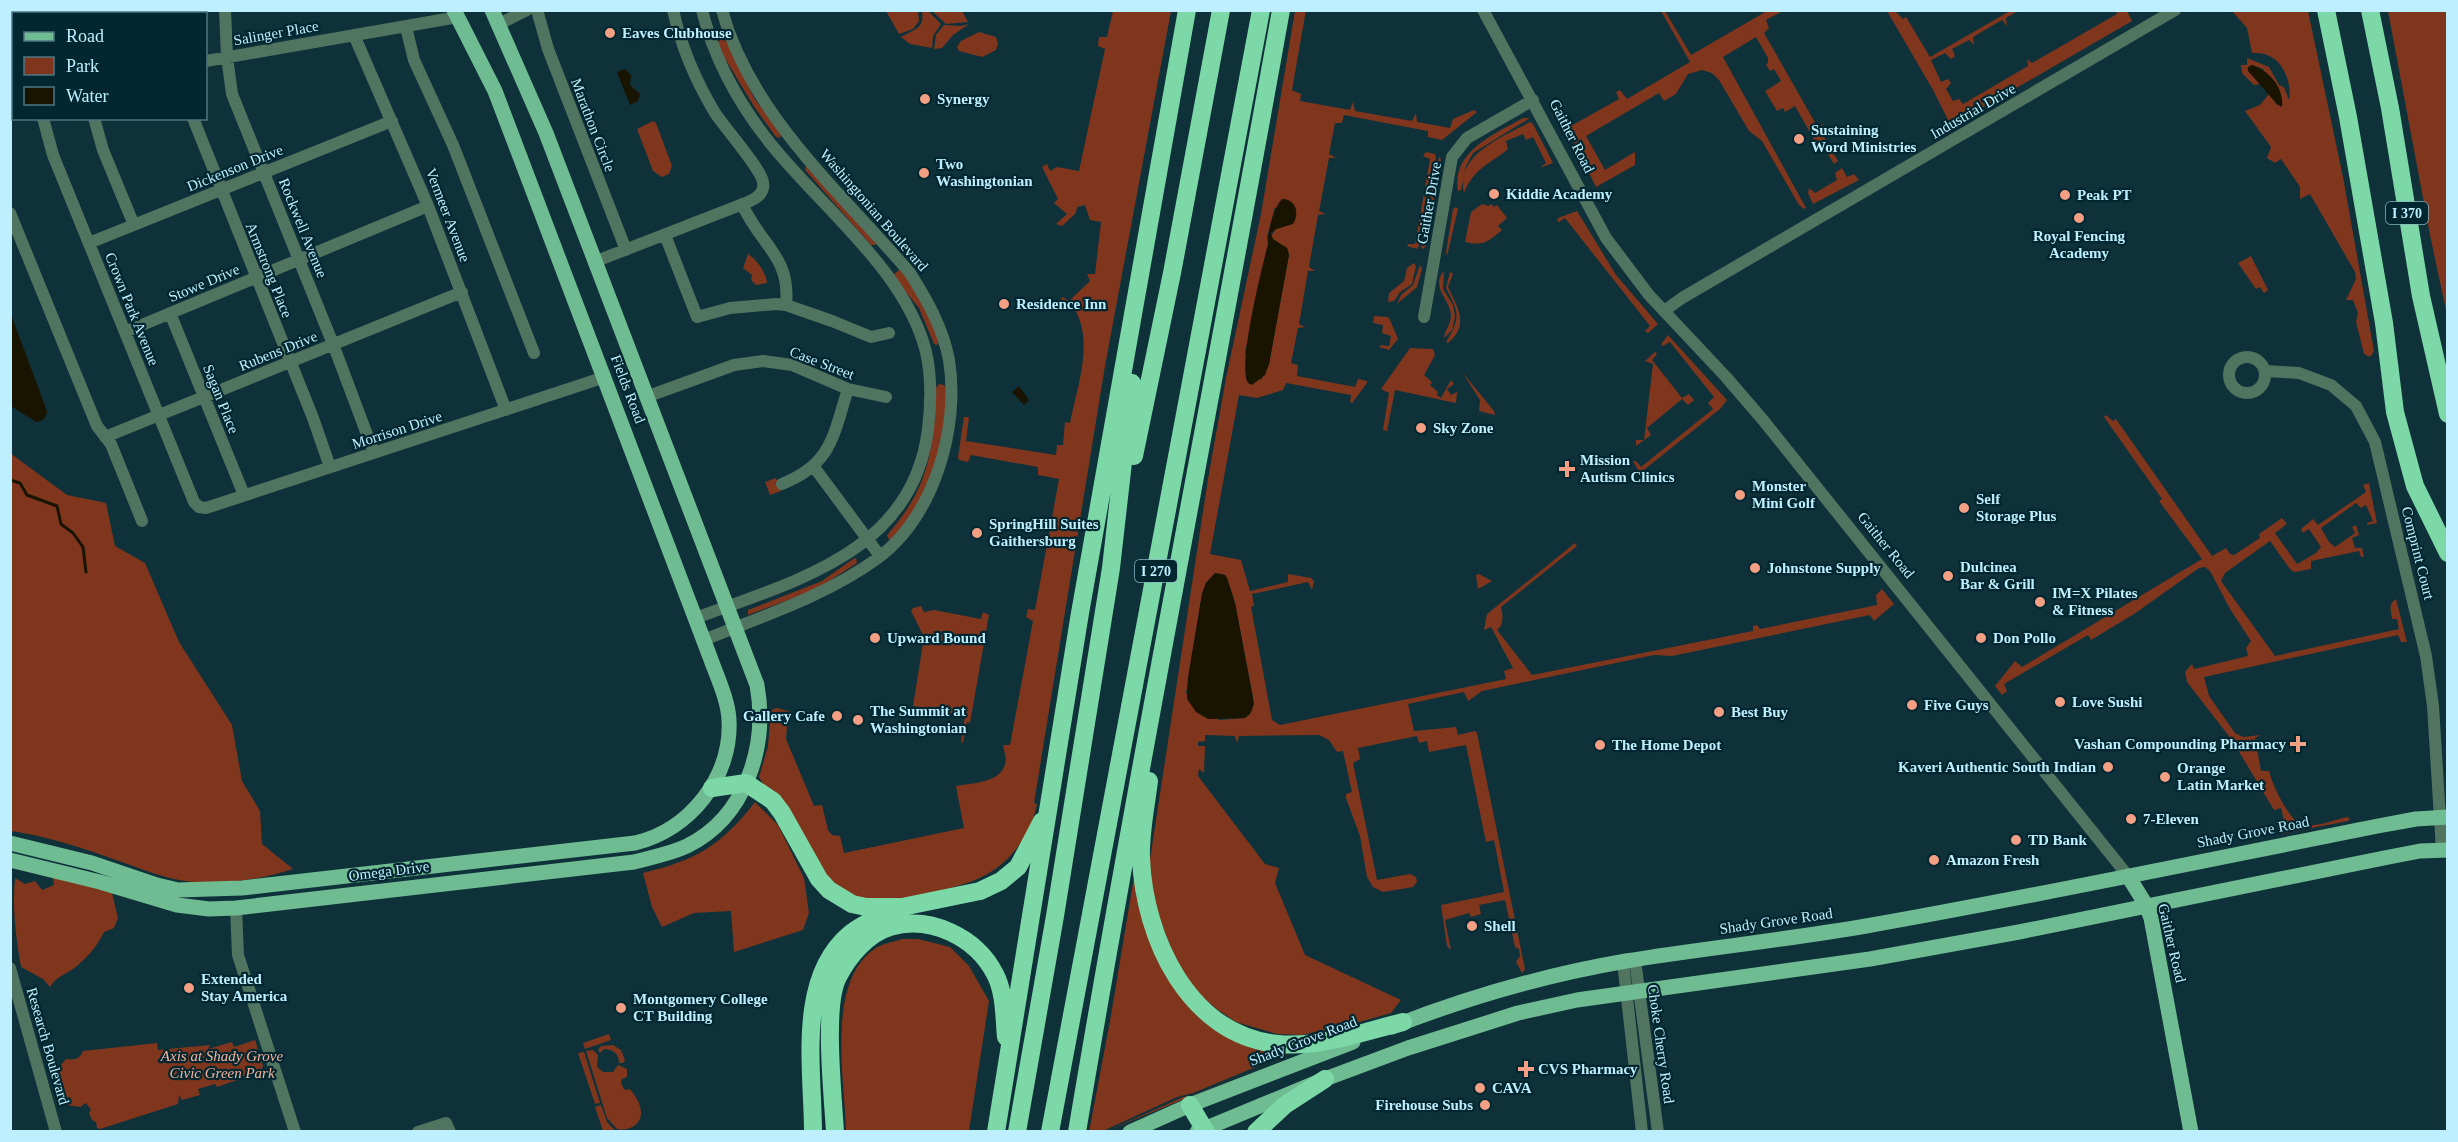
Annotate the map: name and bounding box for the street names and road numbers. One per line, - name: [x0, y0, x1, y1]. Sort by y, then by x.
- street label: Salinger Place: [232, 18, 320, 48]
- street label: Marathon Circle: [568, 76, 618, 174]
- street label: Industrial Drive: [1928, 80, 2019, 142]
- street label: Gaither Road: [1547, 97, 1598, 176]
- street label: Dickenson Drive: [185, 141, 286, 195]
- street label: Washingtonian Boulevard: [817, 146, 931, 274]
- street label: Gaither Drive: [1414, 160, 1444, 245]
- street label: Vermeer Avenue: [423, 166, 473, 265]
- street label: Rockwell Avenue: [276, 176, 330, 280]
- road number: I 370: [2386, 202, 2428, 224]
- street label: Armstrong Place: [243, 220, 296, 320]
- street label: Crown Park Avenue: [102, 250, 162, 368]
- street label: Stowe Drive: [166, 261, 242, 305]
- street label: Rubens Drive: [237, 328, 320, 374]
- street label: Case Street: [787, 343, 857, 383]
- street label: Fields Road: [608, 352, 649, 426]
- street label: Sagan Place: [200, 362, 242, 436]
- street label: Morrison Drive: [350, 408, 444, 452]
- street label: Comprint Court: [2399, 505, 2438, 602]
- street label: Gaither Road: [1854, 509, 1918, 582]
- road number: I 270: [1135, 560, 1177, 582]
- street label: Shady Grove Road: [2195, 813, 2311, 851]
- street label: Omega Drive: [348, 858, 431, 884]
- street label: Gaither Road: [2155, 902, 2189, 984]
- street label: Shady Grove Road: [1718, 905, 1834, 937]
- street label: Choke Cherry Road: [1645, 983, 1677, 1105]
- street label: Research Boulevard: [24, 986, 73, 1107]
- street label: Shady Grove Road: [1247, 1013, 1360, 1069]

